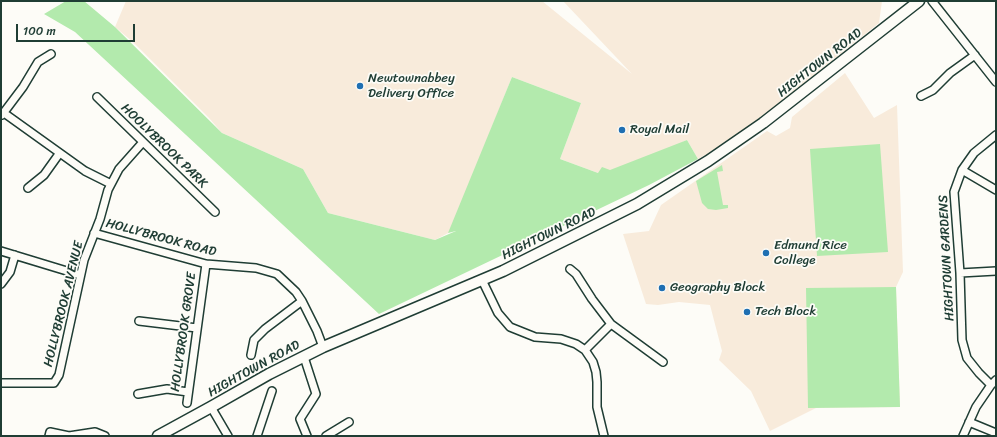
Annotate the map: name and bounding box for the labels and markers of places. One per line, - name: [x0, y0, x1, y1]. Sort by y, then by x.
- place label: Newtownabbey Delivery Office: [368, 71, 455, 102]
- marker: Newtownabbey Delivery Office: [355, 81, 365, 91]
- place label: Royal Mail: [630, 122, 689, 138]
- marker: Royal Mail: [617, 125, 627, 135]
- place label: Edmund Rice College: [774, 238, 847, 269]
- marker: Edmund Rice College: [761, 248, 771, 258]
- place label: Geography Block: [670, 280, 766, 296]
- marker: Geography Block: [657, 283, 667, 293]
- place label: Tech Block: [755, 304, 816, 320]
- marker: Tech Block: [742, 307, 752, 317]

